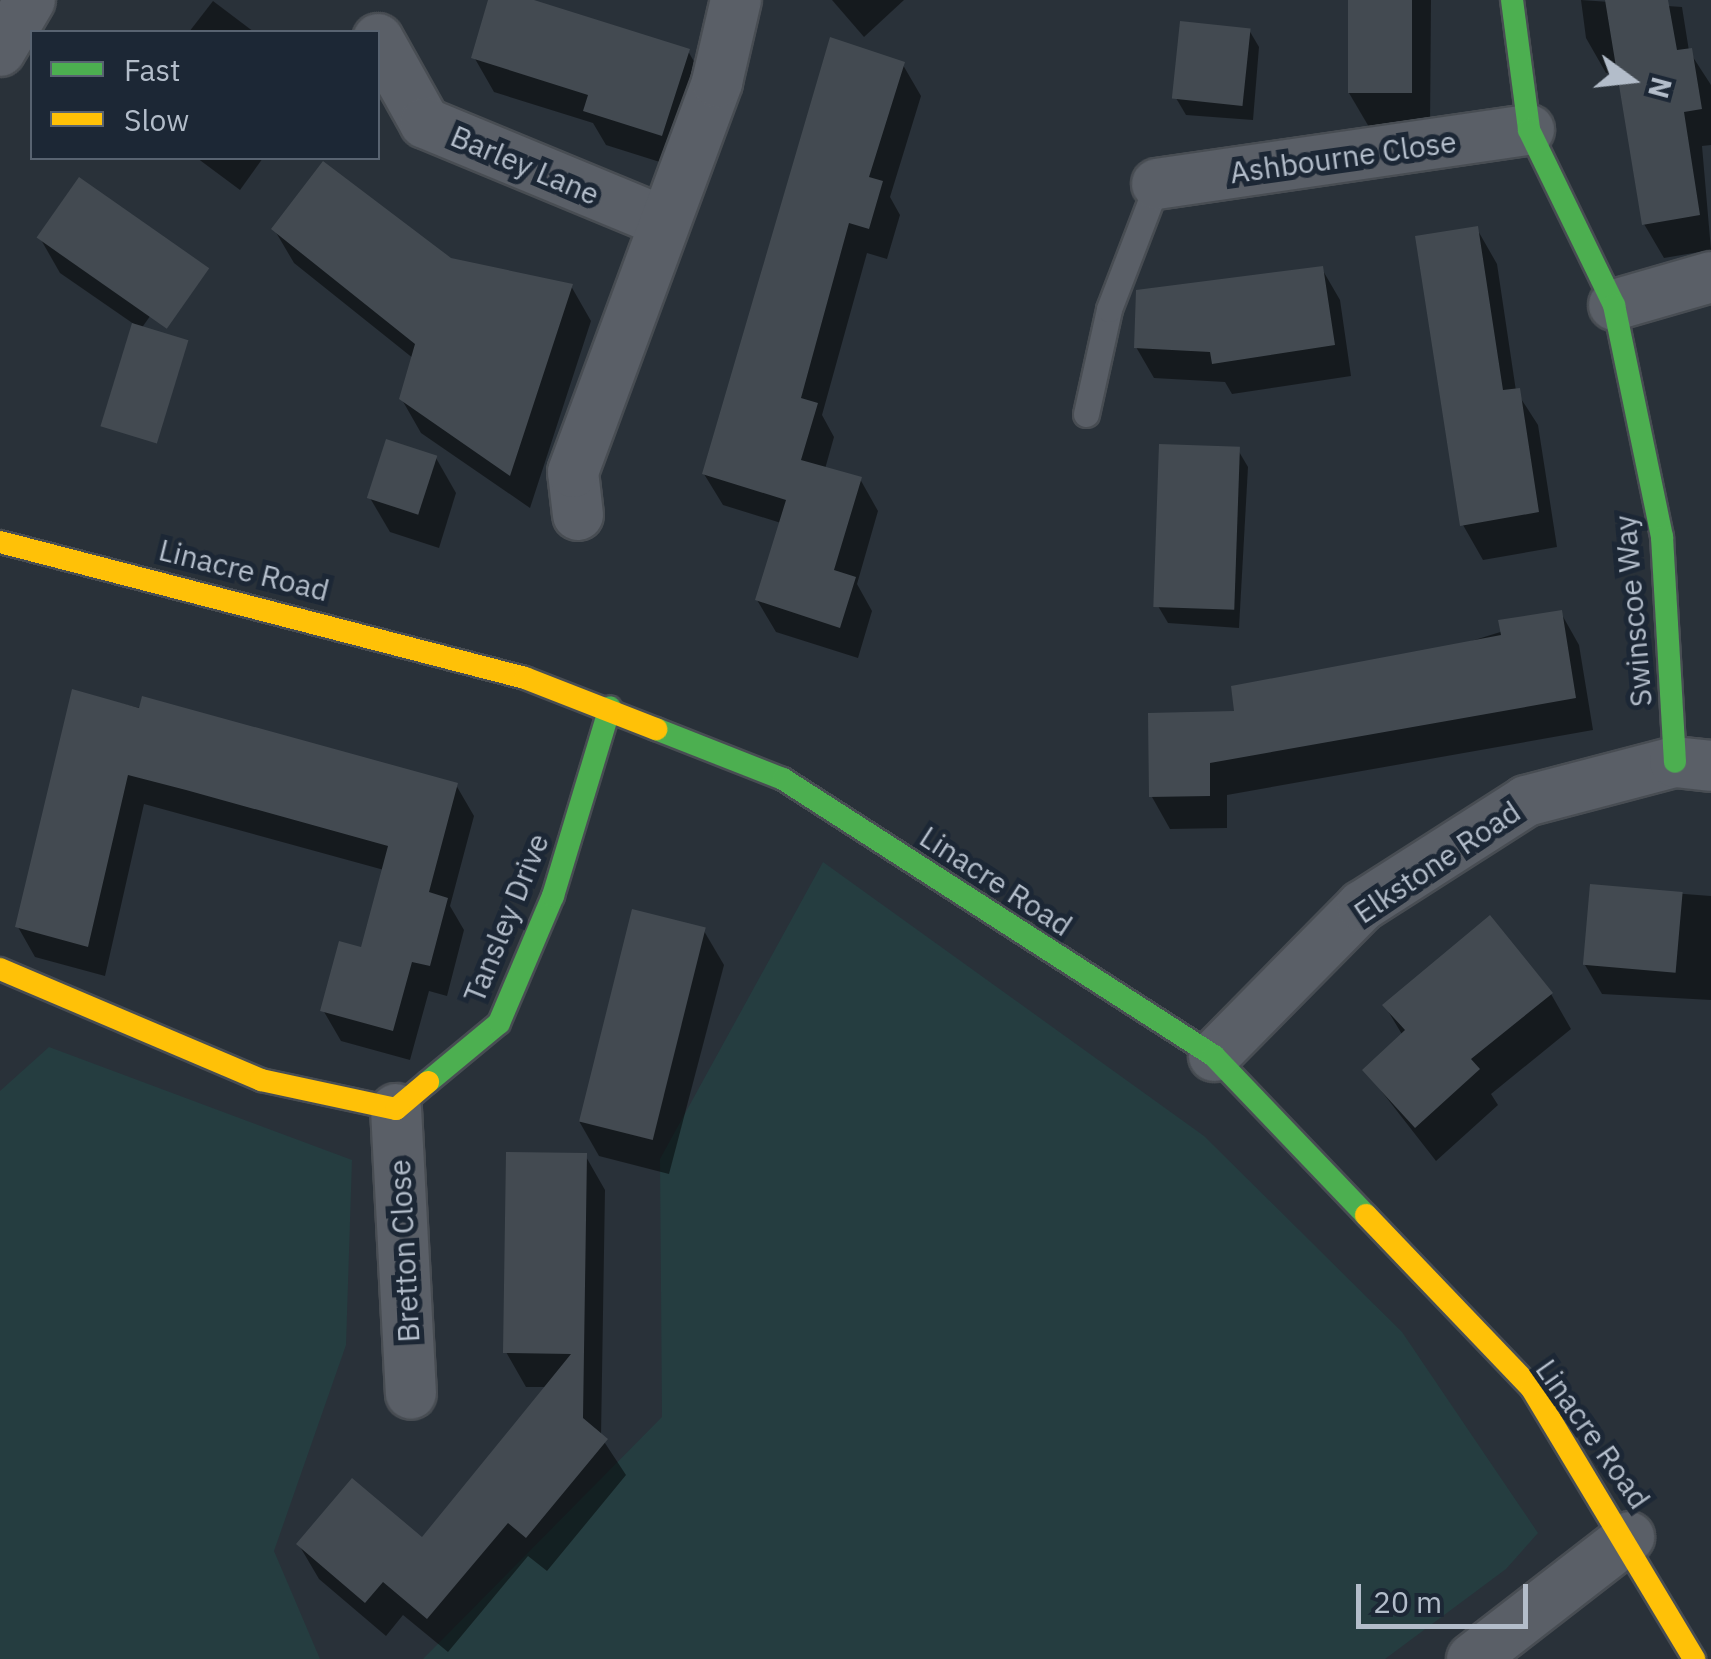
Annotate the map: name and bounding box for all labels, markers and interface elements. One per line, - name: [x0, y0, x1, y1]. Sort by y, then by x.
- legend: [30, 30, 380, 160]
- north arrow: [1581, 30, 1681, 130]
- text: Fast: [124, 50, 181, 89]
- text: N: [1640, 73, 1681, 102]
- text: Slow: [124, 100, 189, 139]
- street label: Barley Lane: [445, 118, 605, 212]
- street label: Ashbourne Close: [1227, 123, 1459, 191]
- street label: Swinscoe Way: [1607, 514, 1659, 708]
- street label: Linacre Road: [155, 531, 333, 609]
- street label: Elkstone Road: [1347, 793, 1527, 931]
- street label: Linacre Road: [913, 819, 1079, 943]
- street label: Tansley Drive: [456, 828, 556, 1008]
- street label: Bretton Close: [381, 1159, 427, 1343]
- street label: Linacre Road: [1528, 1352, 1658, 1516]
- scale bar: [1361, 1564, 1534, 1626]
- text: 20 m: [1373, 1582, 1442, 1621]

